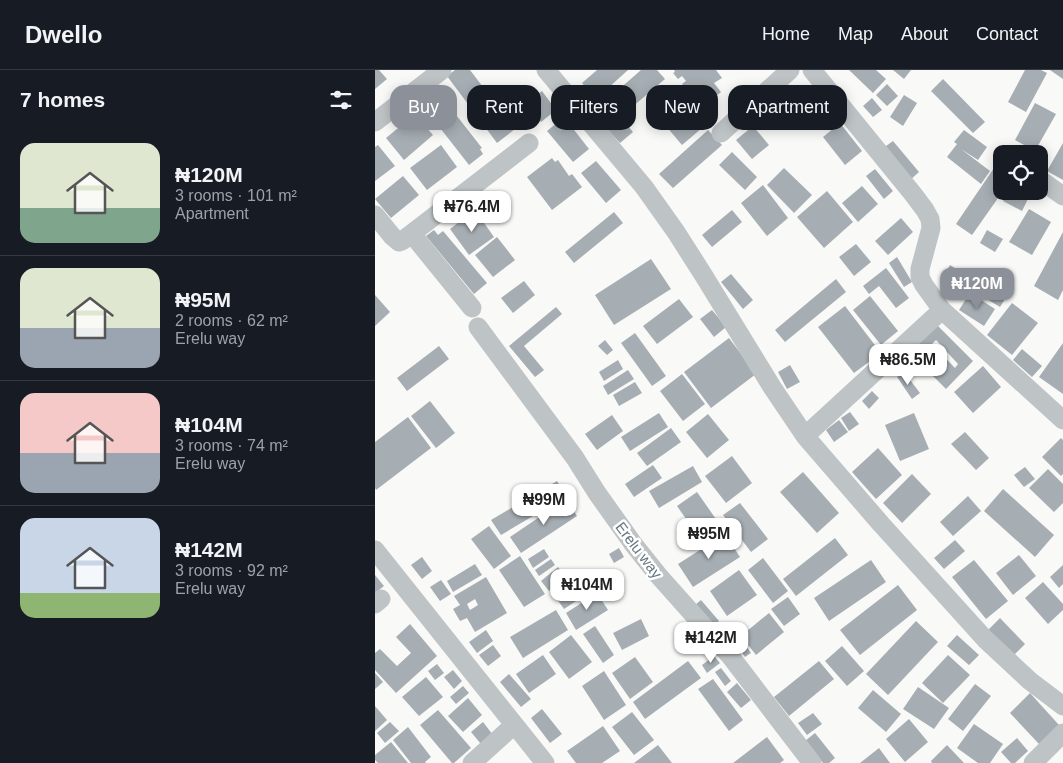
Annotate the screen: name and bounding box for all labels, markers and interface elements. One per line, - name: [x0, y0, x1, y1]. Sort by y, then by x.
- text: Dwello: [25, 21, 102, 48]
- text: Home: [762, 24, 810, 44]
- text: Map: [838, 24, 873, 44]
- text: About: [901, 24, 948, 44]
- text: Contact: [976, 24, 1038, 44]
- chip: Buy: [390, 85, 457, 130]
- chip: Rent: [467, 85, 541, 130]
- chip: Filters: [551, 85, 636, 130]
- chip: New: [646, 85, 718, 130]
- chip: Apartment: [728, 85, 847, 130]
- icon: filters: [327, 86, 355, 114]
- text: 7 homes: [20, 88, 105, 111]
- map controls: [993, 145, 1048, 200]
- button: locate: [993, 145, 1048, 200]
- icon: home: [60, 163, 120, 223]
- text: ₦120M: [175, 163, 243, 186]
- text: 3 rooms · 101 m²: [175, 187, 297, 204]
- pin: ₦76.4M: [431, 190, 513, 233]
- text: ₦76.4M: [444, 198, 500, 215]
- text: Apartment: [175, 205, 249, 222]
- pin: ₦120M: [942, 268, 1012, 310]
- text: ₦120M: [951, 275, 1003, 292]
- icon: home: [60, 288, 120, 348]
- text: ₦95M: [175, 288, 231, 311]
- text: 2 rooms · 62 m²: [175, 312, 288, 329]
- text: Erelu way: [175, 330, 245, 347]
- pin: ₦86.5M: [867, 344, 949, 386]
- text: ₦86.5M: [880, 351, 936, 368]
- icon: home: [60, 413, 120, 473]
- text: ₦104M: [175, 413, 243, 436]
- text: 3 rooms · 74 m²: [175, 437, 288, 454]
- text: Erelu way: [175, 455, 245, 472]
- pin: ₦99M: [514, 484, 574, 526]
- text: ₦99M: [523, 491, 565, 508]
- pin: ₦95M: [679, 518, 739, 560]
- street label: Erelu way: [612, 519, 666, 582]
- text: ₦95M: [688, 525, 730, 542]
- icon: home: [60, 538, 120, 598]
- text: ₦142M: [175, 538, 243, 561]
- text: 3 rooms · 92 m²: [175, 562, 288, 579]
- pin: ₦104M: [552, 568, 622, 611]
- text: ₦104M: [561, 576, 613, 593]
- text: Erelu way: [175, 580, 245, 597]
- pin: ₦142M: [676, 622, 746, 664]
- text: ₦142M: [685, 629, 737, 646]

